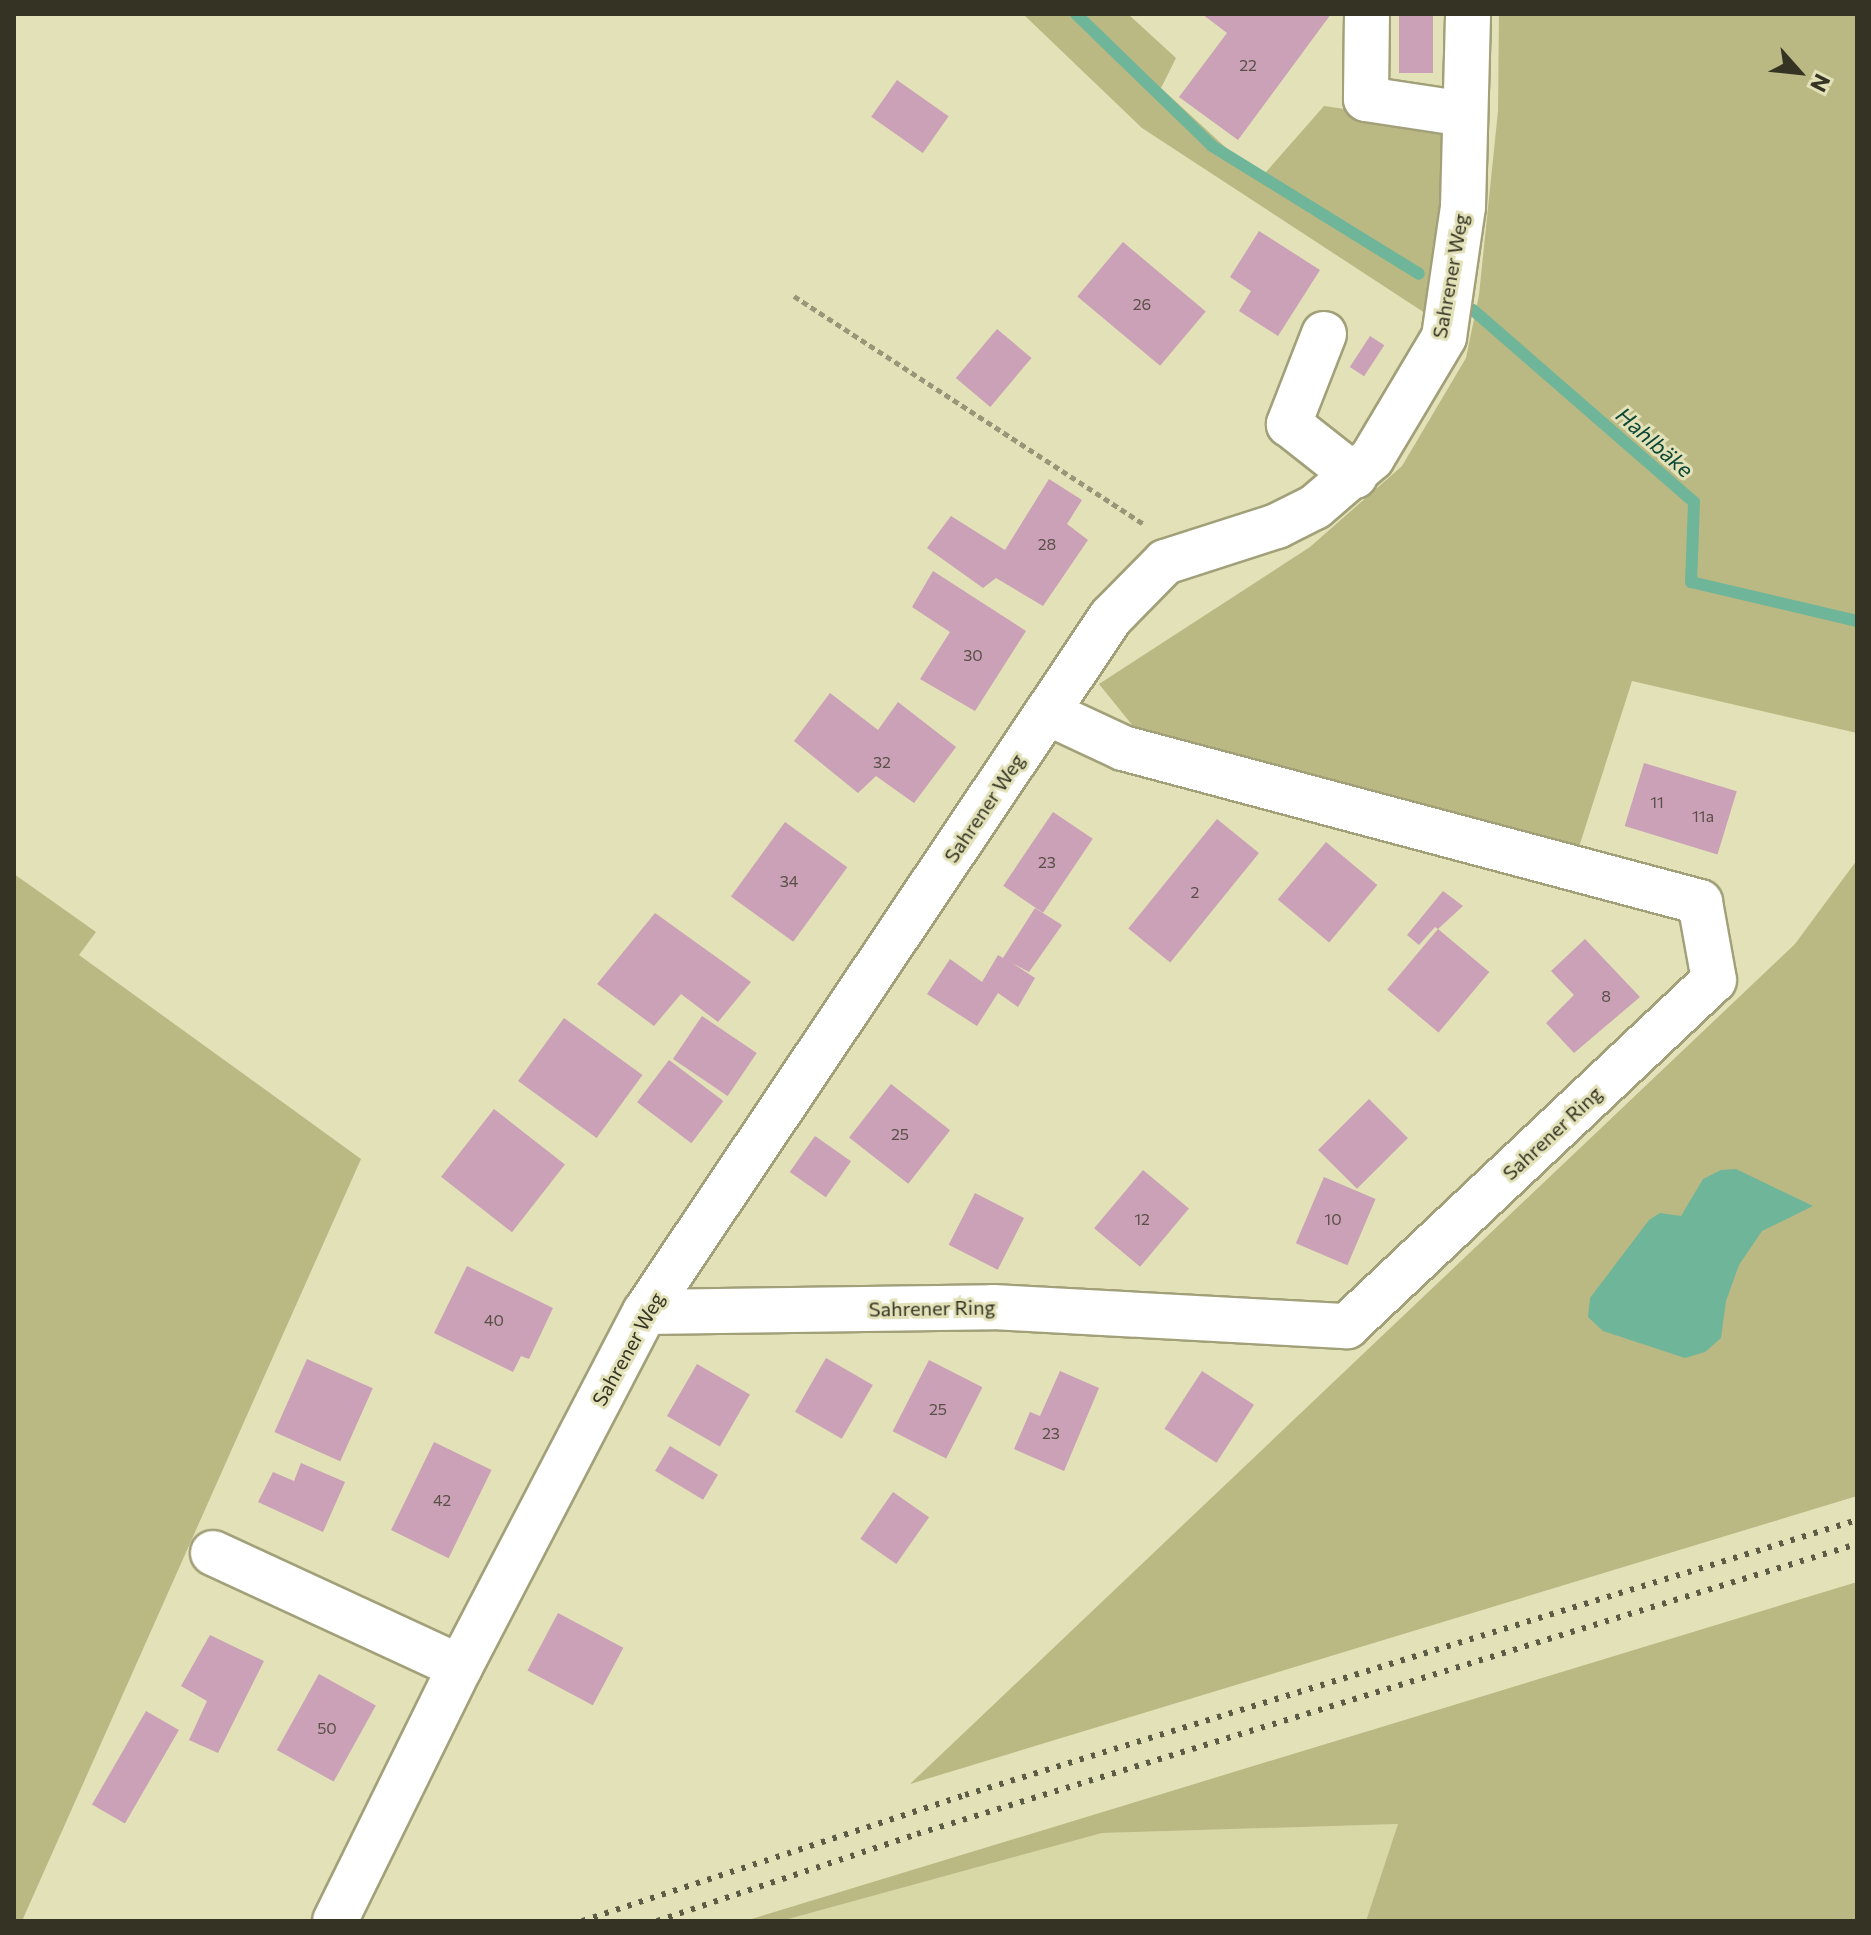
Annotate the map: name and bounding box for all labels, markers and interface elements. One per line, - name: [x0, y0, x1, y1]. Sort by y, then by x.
- north arrow: [1759, 32, 1839, 112]
- house number: 22: [1239, 55, 1257, 75]
- text: N: [1805, 70, 1837, 97]
- street label: Sahrener Weg: [1427, 212, 1473, 340]
- house number: 26: [1133, 294, 1151, 314]
- water label: Hahlbäke: [1611, 401, 1699, 483]
- house number: 28: [1038, 534, 1056, 554]
- house number: 30: [963, 645, 983, 665]
- street label: Sahrener Weg: [939, 749, 1029, 867]
- house number: 32: [873, 752, 891, 772]
- house number: 11: [1650, 792, 1664, 812]
- house number: 11a: [1692, 806, 1714, 826]
- house number: 23: [1038, 852, 1056, 872]
- house number: 34: [780, 871, 798, 891]
- house number: 2: [1191, 882, 1199, 902]
- house number: 8: [1601, 986, 1611, 1006]
- street label: Sahrener Ring: [1498, 1081, 1606, 1185]
- house number: 25: [891, 1124, 909, 1144]
- house number: 12: [1134, 1209, 1150, 1229]
- house number: 10: [1324, 1209, 1342, 1229]
- street label: Sahrener Weg: [587, 1288, 669, 1410]
- street label: Sahrener Ring: [869, 1295, 995, 1321]
- house number: 40: [484, 1310, 504, 1330]
- house number: 25: [929, 1399, 947, 1419]
- house number: 23: [1042, 1423, 1060, 1443]
- house number: 42: [433, 1490, 451, 1510]
- house number: 50: [317, 1718, 337, 1738]

